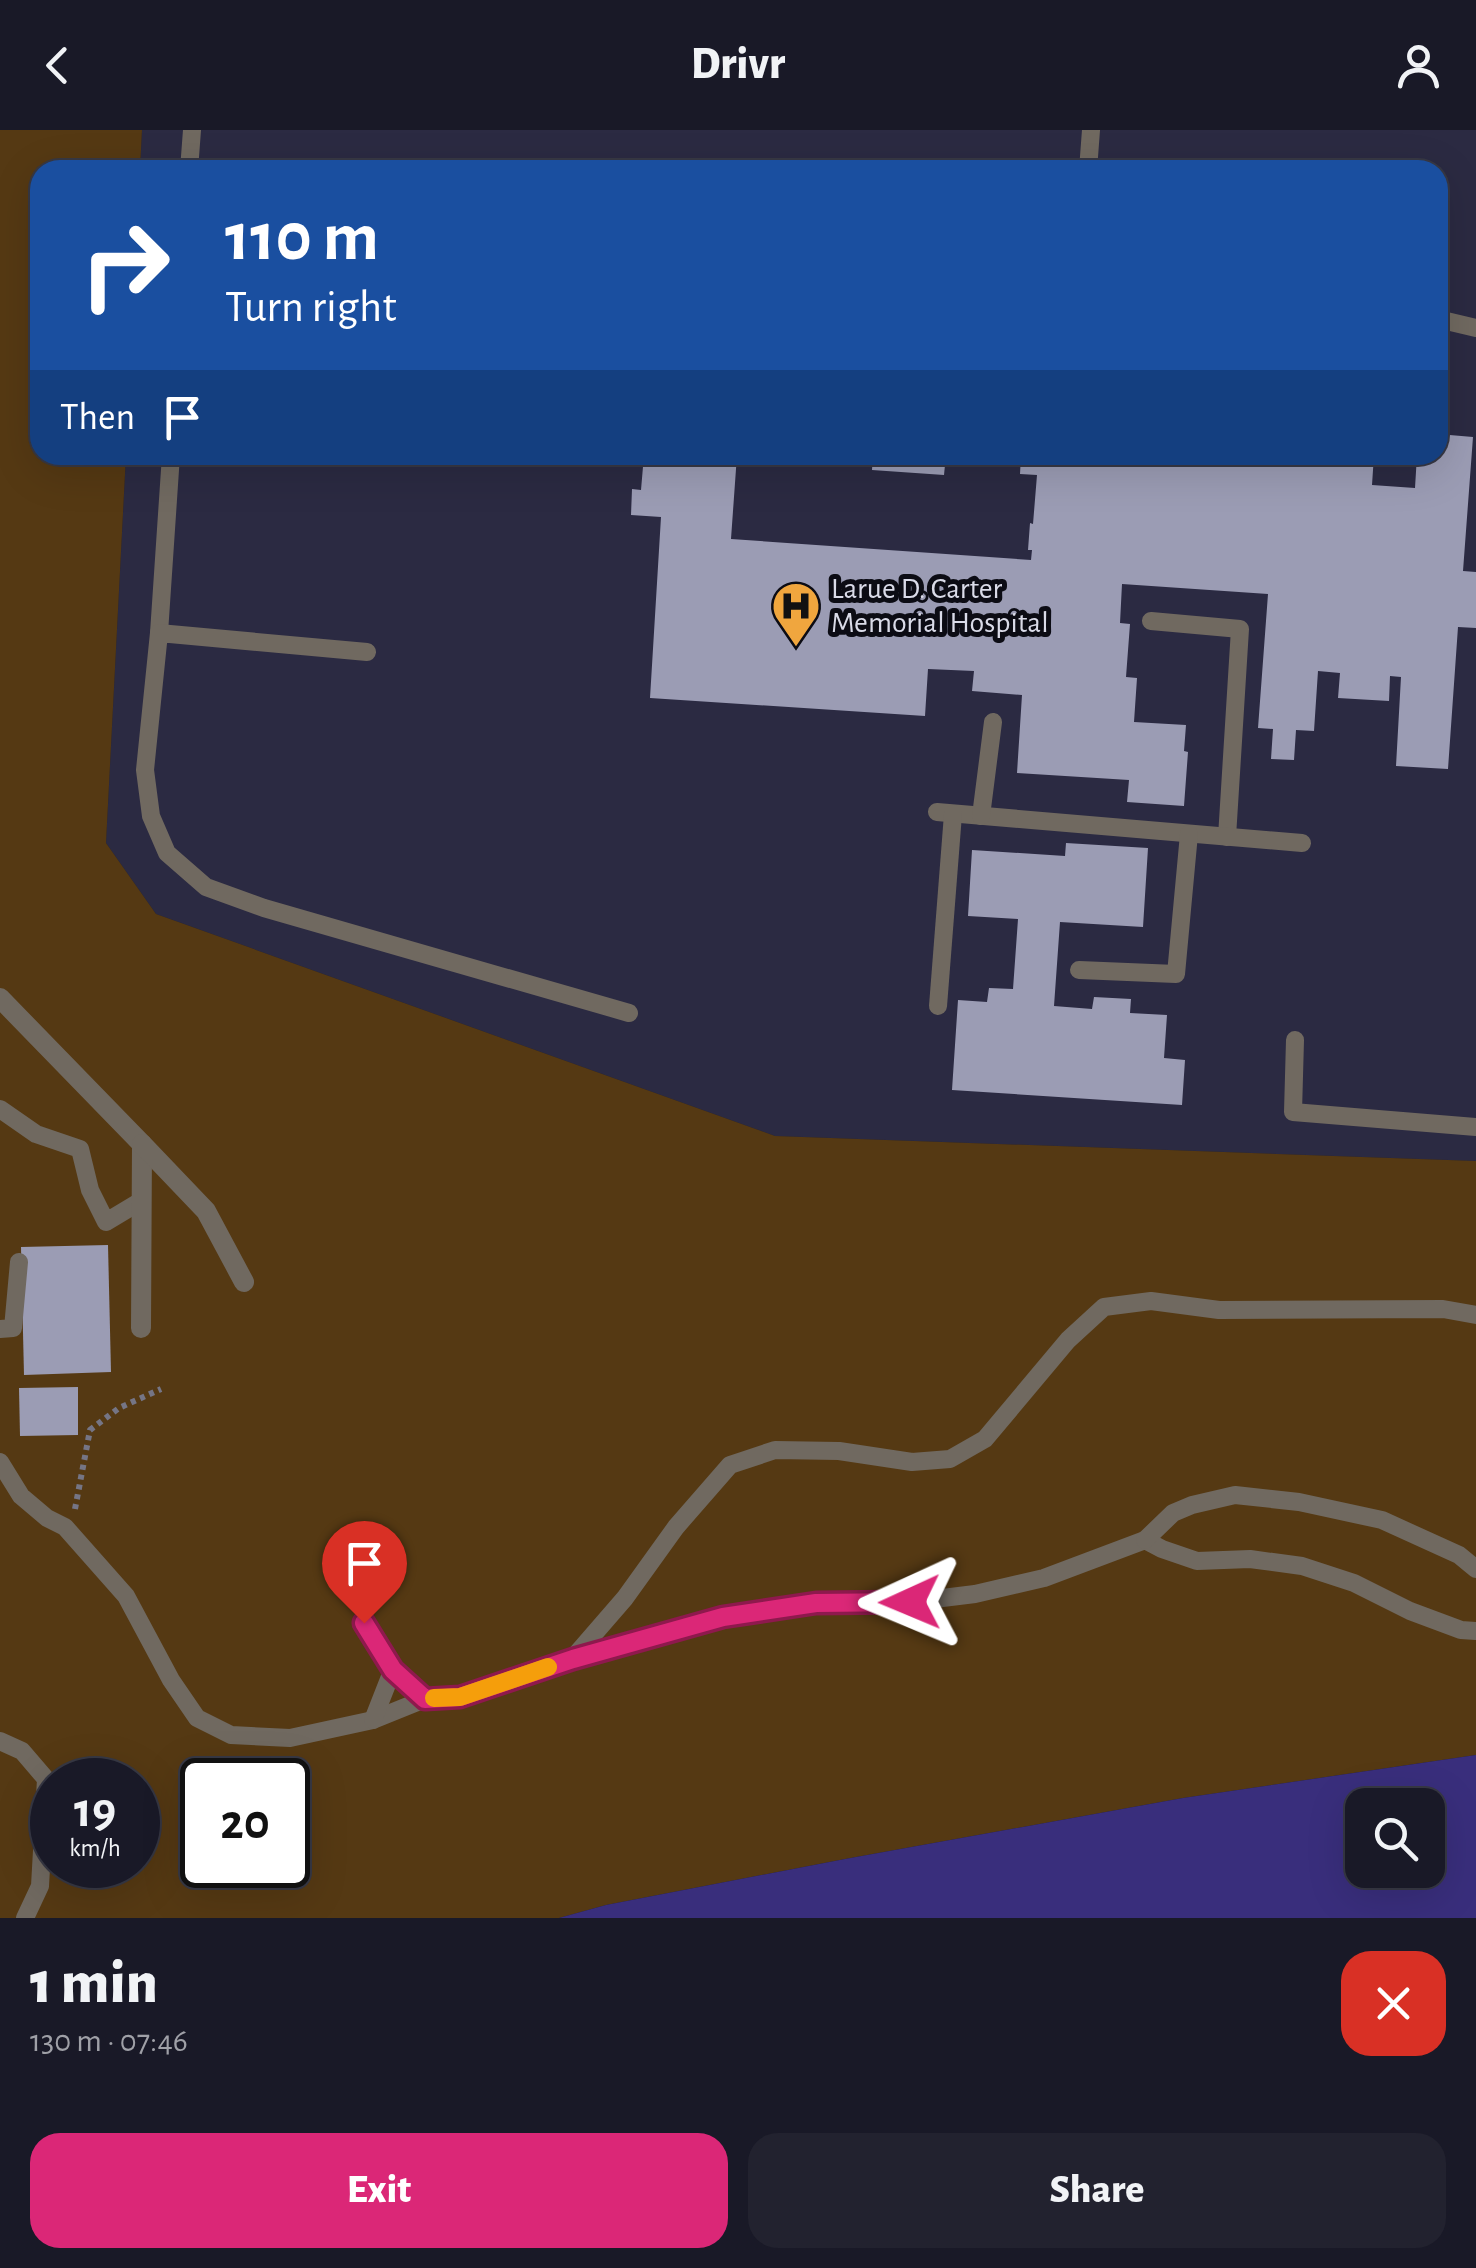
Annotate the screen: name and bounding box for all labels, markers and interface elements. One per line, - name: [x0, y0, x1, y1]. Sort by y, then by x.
- icon: back: [30, 38, 85, 93]
- icon: person: [1391, 38, 1446, 93]
- text: Drivr: [691, 42, 785, 87]
- icon: right: [60, 200, 190, 330]
- text: 110 m: [225, 203, 379, 273]
- text: Turn right: [225, 285, 397, 330]
- icon: arrive: [155, 390, 210, 445]
- text: Then: [60, 399, 135, 437]
- place label: Larue D. Carter Memorial Hospital: [831, 574, 1049, 638]
- hospital icon: Larue D. Carter Memorial Hospital: [770, 580, 822, 648]
- pin: [322, 1521, 407, 1624]
- icon: arrive: [337, 1536, 392, 1591]
- position arrow: [858, 1550, 962, 1654]
- speed limit sign: 20: [180, 1758, 310, 1888]
- text: 19: [74, 1786, 116, 1836]
- map controls: [1345, 1788, 1445, 1888]
- button: search: [1345, 1788, 1445, 1888]
- text: km/h: [69, 1836, 121, 1861]
- button: close: [1341, 1951, 1446, 2056]
- text: 1 min: [30, 1954, 158, 2014]
- text: 130 m · 07:46: [30, 2025, 188, 2057]
- button: Exit: [30, 2133, 728, 2248]
- button: Share: [748, 2133, 1446, 2248]

